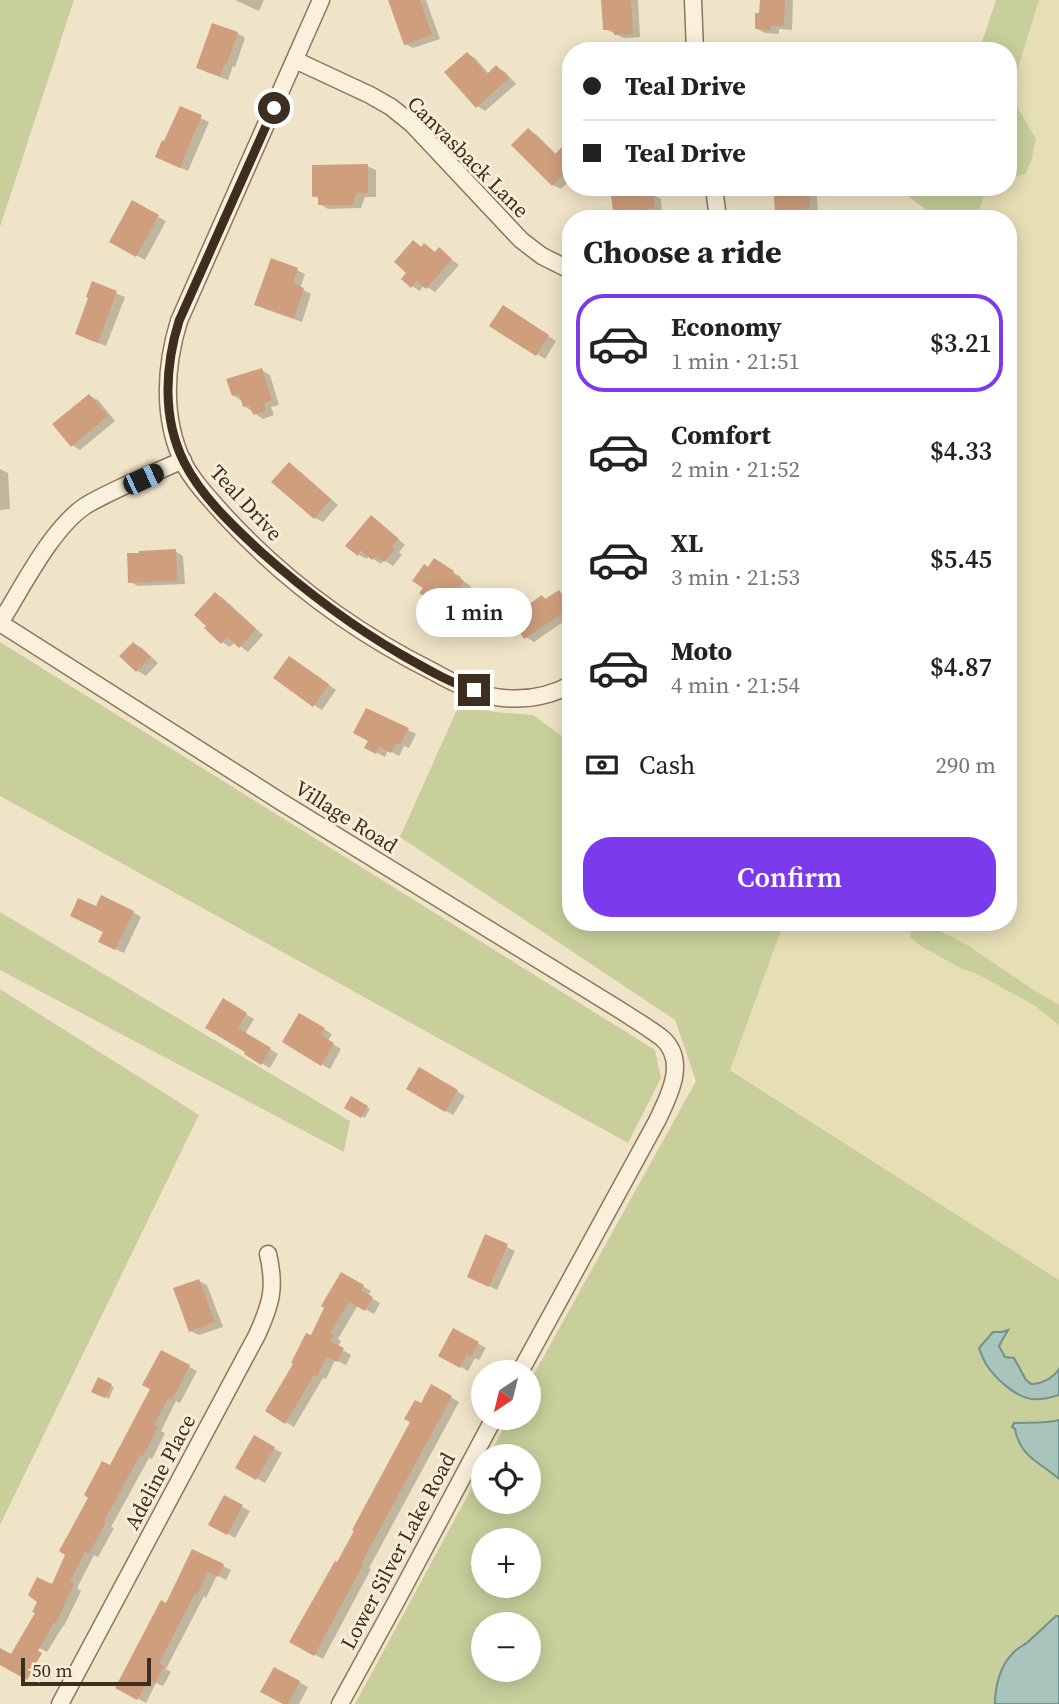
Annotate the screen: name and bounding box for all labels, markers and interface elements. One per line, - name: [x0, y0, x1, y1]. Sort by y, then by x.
- text: Teal Drive: [625, 68, 746, 104]
- street label: Canvasback Lane: [401, 89, 536, 224]
- route start: [258, 92, 290, 124]
- text: Teal Drive: [625, 135, 746, 171]
- text: Choose a ride: [583, 230, 782, 274]
- text: Economy: [671, 309, 782, 345]
- icon: car: [587, 312, 650, 375]
- text: $3.21: [930, 325, 992, 361]
- text: 1 min · 21:51: [671, 345, 800, 377]
- text: Comfort: [671, 417, 771, 453]
- icon: car: [587, 420, 650, 483]
- text: $4.33: [930, 433, 992, 469]
- text: 2 min · 21:52: [671, 453, 800, 485]
- street label: Teal Drive: [204, 458, 289, 547]
- car: [120, 461, 167, 497]
- text: XL: [671, 525, 703, 561]
- icon: car: [587, 528, 650, 591]
- text: $5.45: [930, 541, 992, 577]
- text: 3 min · 21:53: [671, 561, 800, 593]
- callout: 1 min: [416, 588, 532, 638]
- text: 1 min: [444, 596, 504, 628]
- text: Moto: [671, 633, 732, 669]
- icon: car: [587, 636, 650, 699]
- text: $4.87: [930, 649, 992, 685]
- text: 4 min · 21:54: [671, 669, 800, 701]
- route end: [458, 674, 490, 706]
- icon: cash: [583, 746, 621, 784]
- text: Cash: [639, 747, 695, 783]
- text: 290 m: [935, 749, 996, 781]
- street label: Village Road: [289, 773, 403, 860]
- button: Confirm: [583, 837, 996, 917]
- north arrow: [471, 1360, 541, 1430]
- map controls: [471, 1360, 541, 1682]
- street label: Adeline Place: [117, 1409, 202, 1535]
- button: locate: [471, 1444, 541, 1514]
- street label: Lower Silver Lake Road: [333, 1447, 462, 1654]
- button: +: [471, 1528, 541, 1598]
- button: −: [471, 1612, 541, 1682]
- scale bar: [21, 1655, 150, 1687]
- text: 50 m: [32, 1657, 73, 1683]

